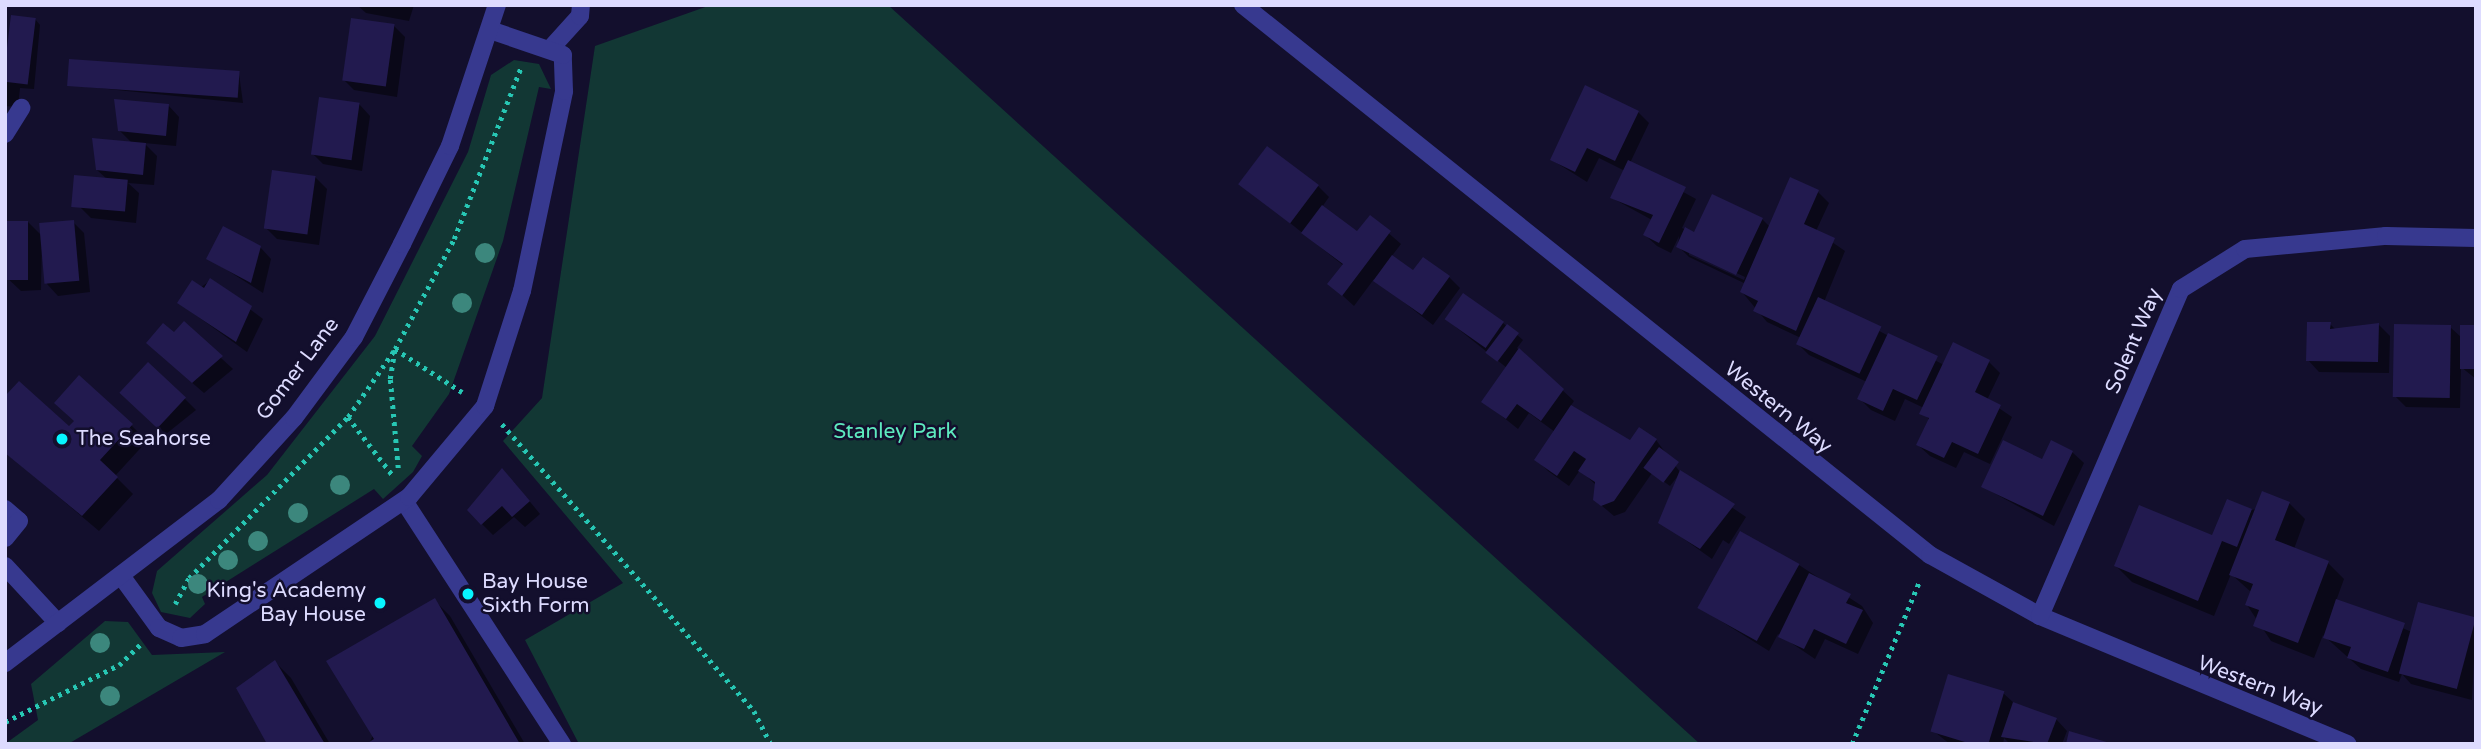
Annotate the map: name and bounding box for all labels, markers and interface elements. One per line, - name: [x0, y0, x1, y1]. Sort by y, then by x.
- street label: Solent Way: [2100, 284, 2168, 398]
- street label: Gomer Lane: [251, 313, 345, 425]
- street label: Western Way: [1719, 357, 1837, 459]
- park label: Stanley Park: [833, 419, 957, 445]
- place label: The Seahorse: [76, 426, 211, 452]
- marker: The Seahorse: [54, 431, 70, 447]
- place label: Bay House Sixth Form: [482, 569, 590, 619]
- place label: King's Academy Bay House: [207, 578, 366, 628]
- marker: Bay House Sixth Form: [460, 586, 476, 602]
- marker: King's Academy Bay House: [372, 595, 388, 611]
- street label: Western Way: [2194, 651, 2326, 721]

